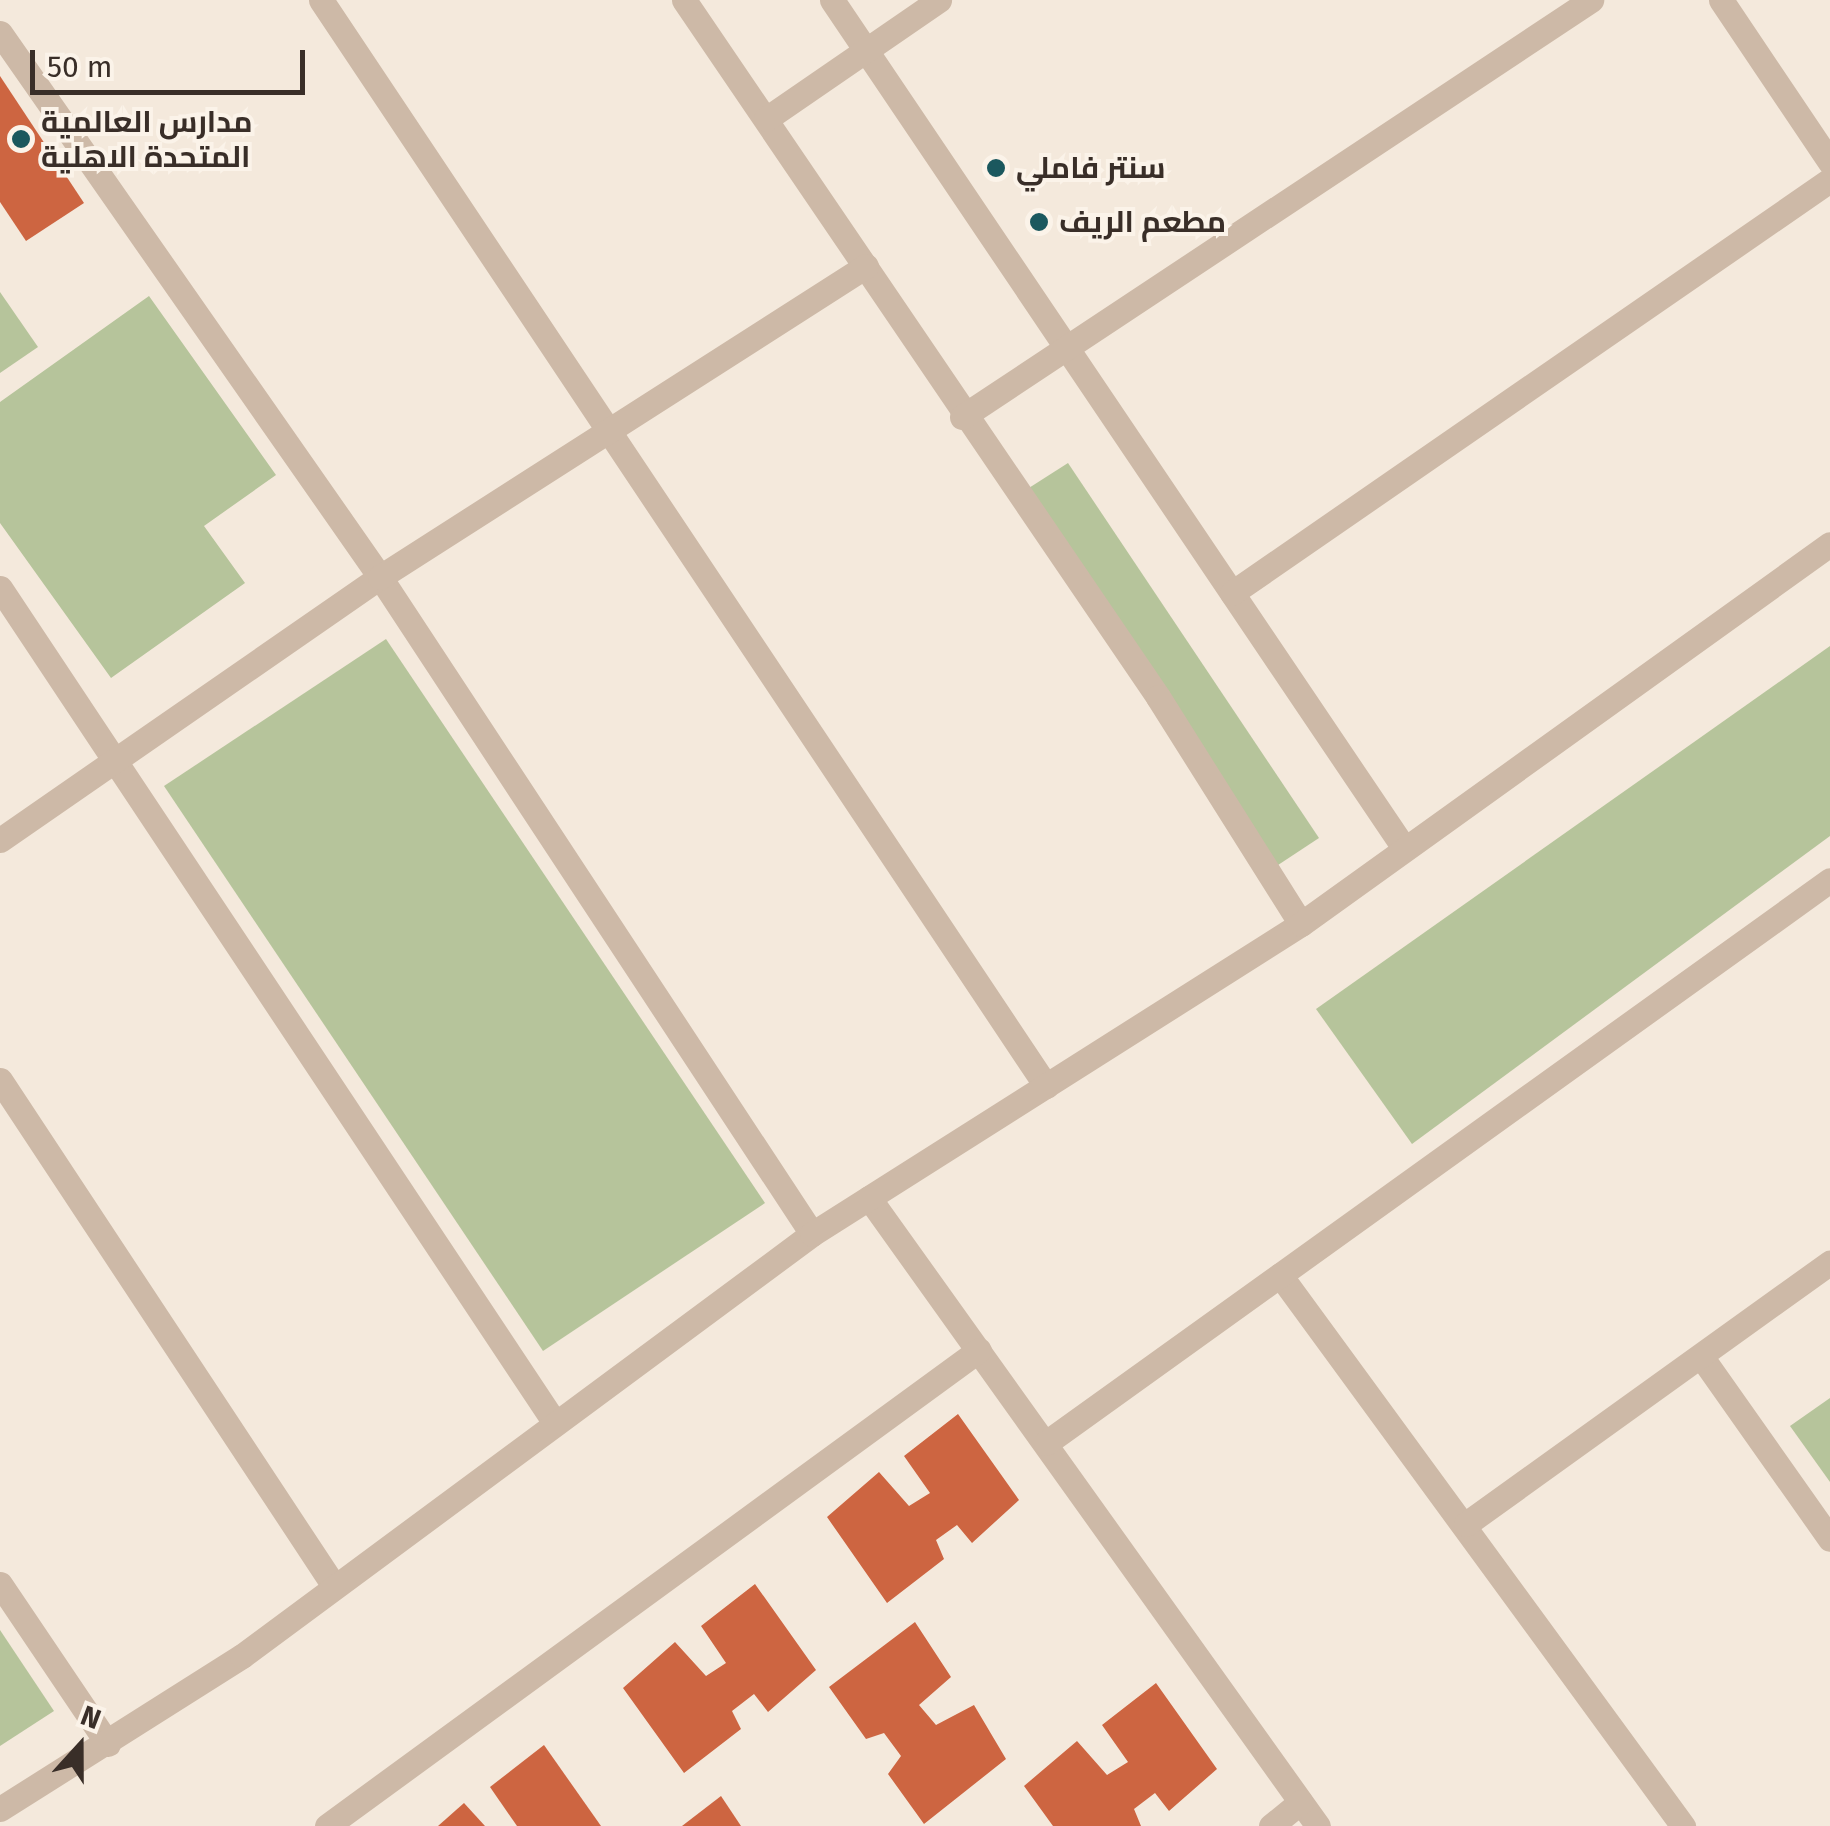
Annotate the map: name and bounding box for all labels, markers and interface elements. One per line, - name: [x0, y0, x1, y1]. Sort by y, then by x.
- scale bar: [35, 30, 310, 92]
- text: 50 m: [47, 49, 112, 85]
- place label: مدارس العالمية المتحدة الاهلية: [41, 104, 253, 174]
- marker: مدارس العالمية المتحدة الاهلية: [10, 128, 32, 150]
- place label: سنتر فاملي: [1016, 150, 1166, 186]
- marker: سنتر فاملي: [985, 157, 1007, 179]
- place label: مطعم الريف: [1059, 204, 1226, 240]
- marker: مطعم الريف: [1028, 211, 1050, 233]
- north arrow: [30, 1696, 130, 1796]
- text: N: [76, 1699, 106, 1736]

